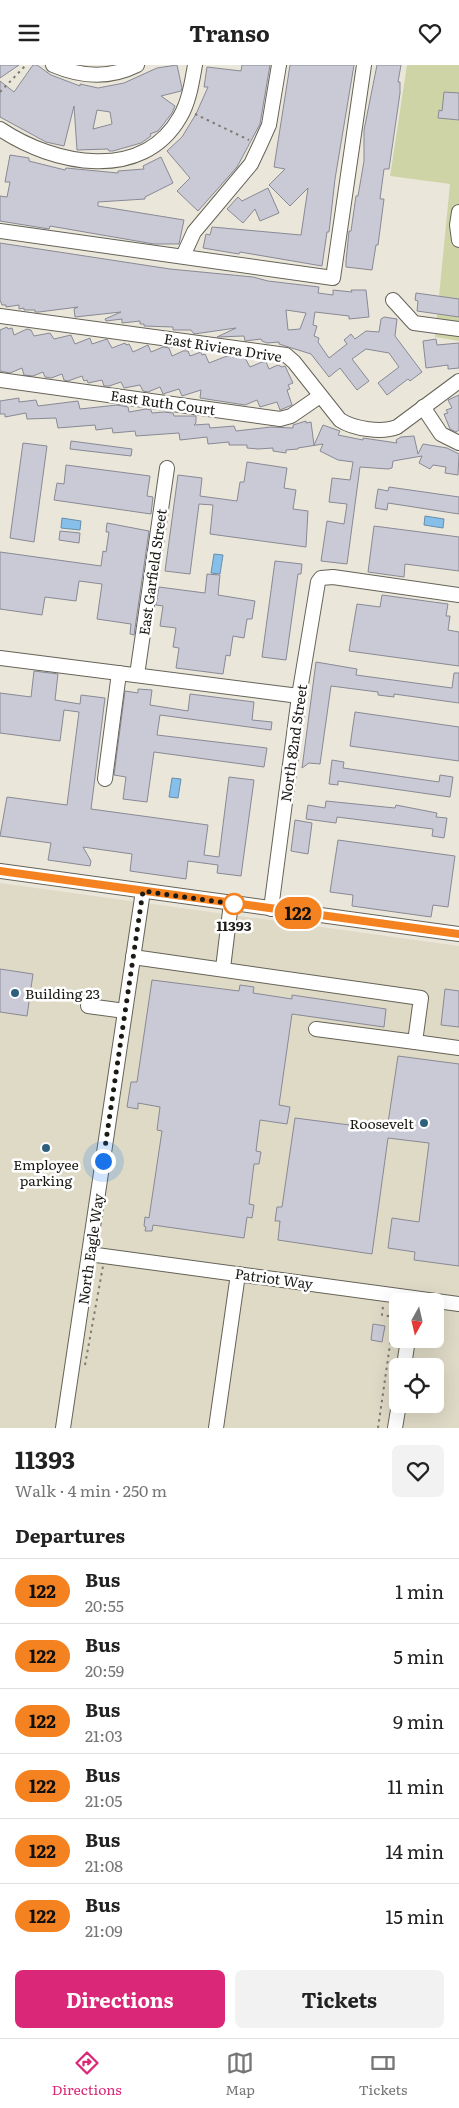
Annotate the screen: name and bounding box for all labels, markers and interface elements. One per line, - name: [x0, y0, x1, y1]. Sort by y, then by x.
- text: Transo: [189, 16, 270, 49]
- icon: menu: [15, 19, 43, 47]
- icon: heart: [416, 19, 444, 47]
- street label: East Riviera Drive: [163, 328, 283, 366]
- street label: East Ruth Court: [109, 385, 217, 419]
- street label: East Garfield Street: [133, 507, 171, 637]
- street label: North 82nd Street: [275, 683, 311, 803]
- marker: 11393: [223, 893, 245, 915]
- line badge: 122: [269, 897, 327, 929]
- text: 122: [285, 899, 311, 926]
- place label: 11393: [216, 915, 252, 935]
- place label: Building 23: [25, 983, 100, 1003]
- marker: Building 23: [9, 987, 21, 999]
- place label: Roosevelt: [349, 1113, 414, 1133]
- marker: Roosevelt: [418, 1117, 430, 1129]
- marker: Employee parking: [40, 1142, 52, 1154]
- your location: [91, 1149, 116, 1174]
- place label: Employee parking: [13, 1154, 79, 1190]
- street label: North Eagle Way: [72, 1191, 108, 1306]
- street label: Patriot Way: [234, 1263, 315, 1293]
- north arrow: [389, 1293, 444, 1347]
- map controls: [389, 1293, 444, 1413]
- button: locate: [389, 1358, 444, 1413]
- text: 11393: [15, 1441, 75, 1476]
- button: heart: [392, 1445, 444, 1497]
- text: Walk · 4 min · 250 m: [15, 1478, 167, 1502]
- text: Departures: [15, 1521, 125, 1549]
- text: Bus: [85, 1565, 120, 1593]
- text: 122: [29, 1577, 56, 1604]
- text: 1 min: [395, 1577, 444, 1605]
- text: 20:55: [85, 1593, 124, 1617]
- text: Bus: [85, 1630, 120, 1658]
- text: 122: [29, 1642, 56, 1669]
- text: 5 min: [393, 1642, 444, 1670]
- text: 20:59: [85, 1658, 124, 1682]
- text: Bus: [85, 1695, 120, 1723]
- text: 122: [29, 1707, 56, 1734]
- text: 9 min: [393, 1707, 444, 1735]
- text: 21:03: [85, 1723, 123, 1747]
- text: Bus: [85, 1760, 120, 1788]
- text: 122: [29, 1772, 56, 1799]
- text: 11 min: [387, 1772, 444, 1800]
- text: 21:05: [85, 1788, 122, 1812]
- text: Bus: [85, 1825, 120, 1853]
- text: 122: [29, 1837, 56, 1864]
- text: 14 min: [385, 1837, 444, 1865]
- text: 21:08: [85, 1853, 123, 1877]
- text: Bus: [85, 1890, 120, 1918]
- text: 122: [29, 1902, 56, 1929]
- text: 15 min: [385, 1902, 444, 1930]
- text: 21:09: [85, 1918, 123, 1942]
- button: Directions: [15, 1970, 225, 2028]
- button: Tickets: [235, 1970, 444, 2028]
- tab: Directions: [52, 2049, 122, 2099]
- tab: Map: [225, 2049, 255, 2099]
- tab: Tickets: [358, 2049, 407, 2099]

